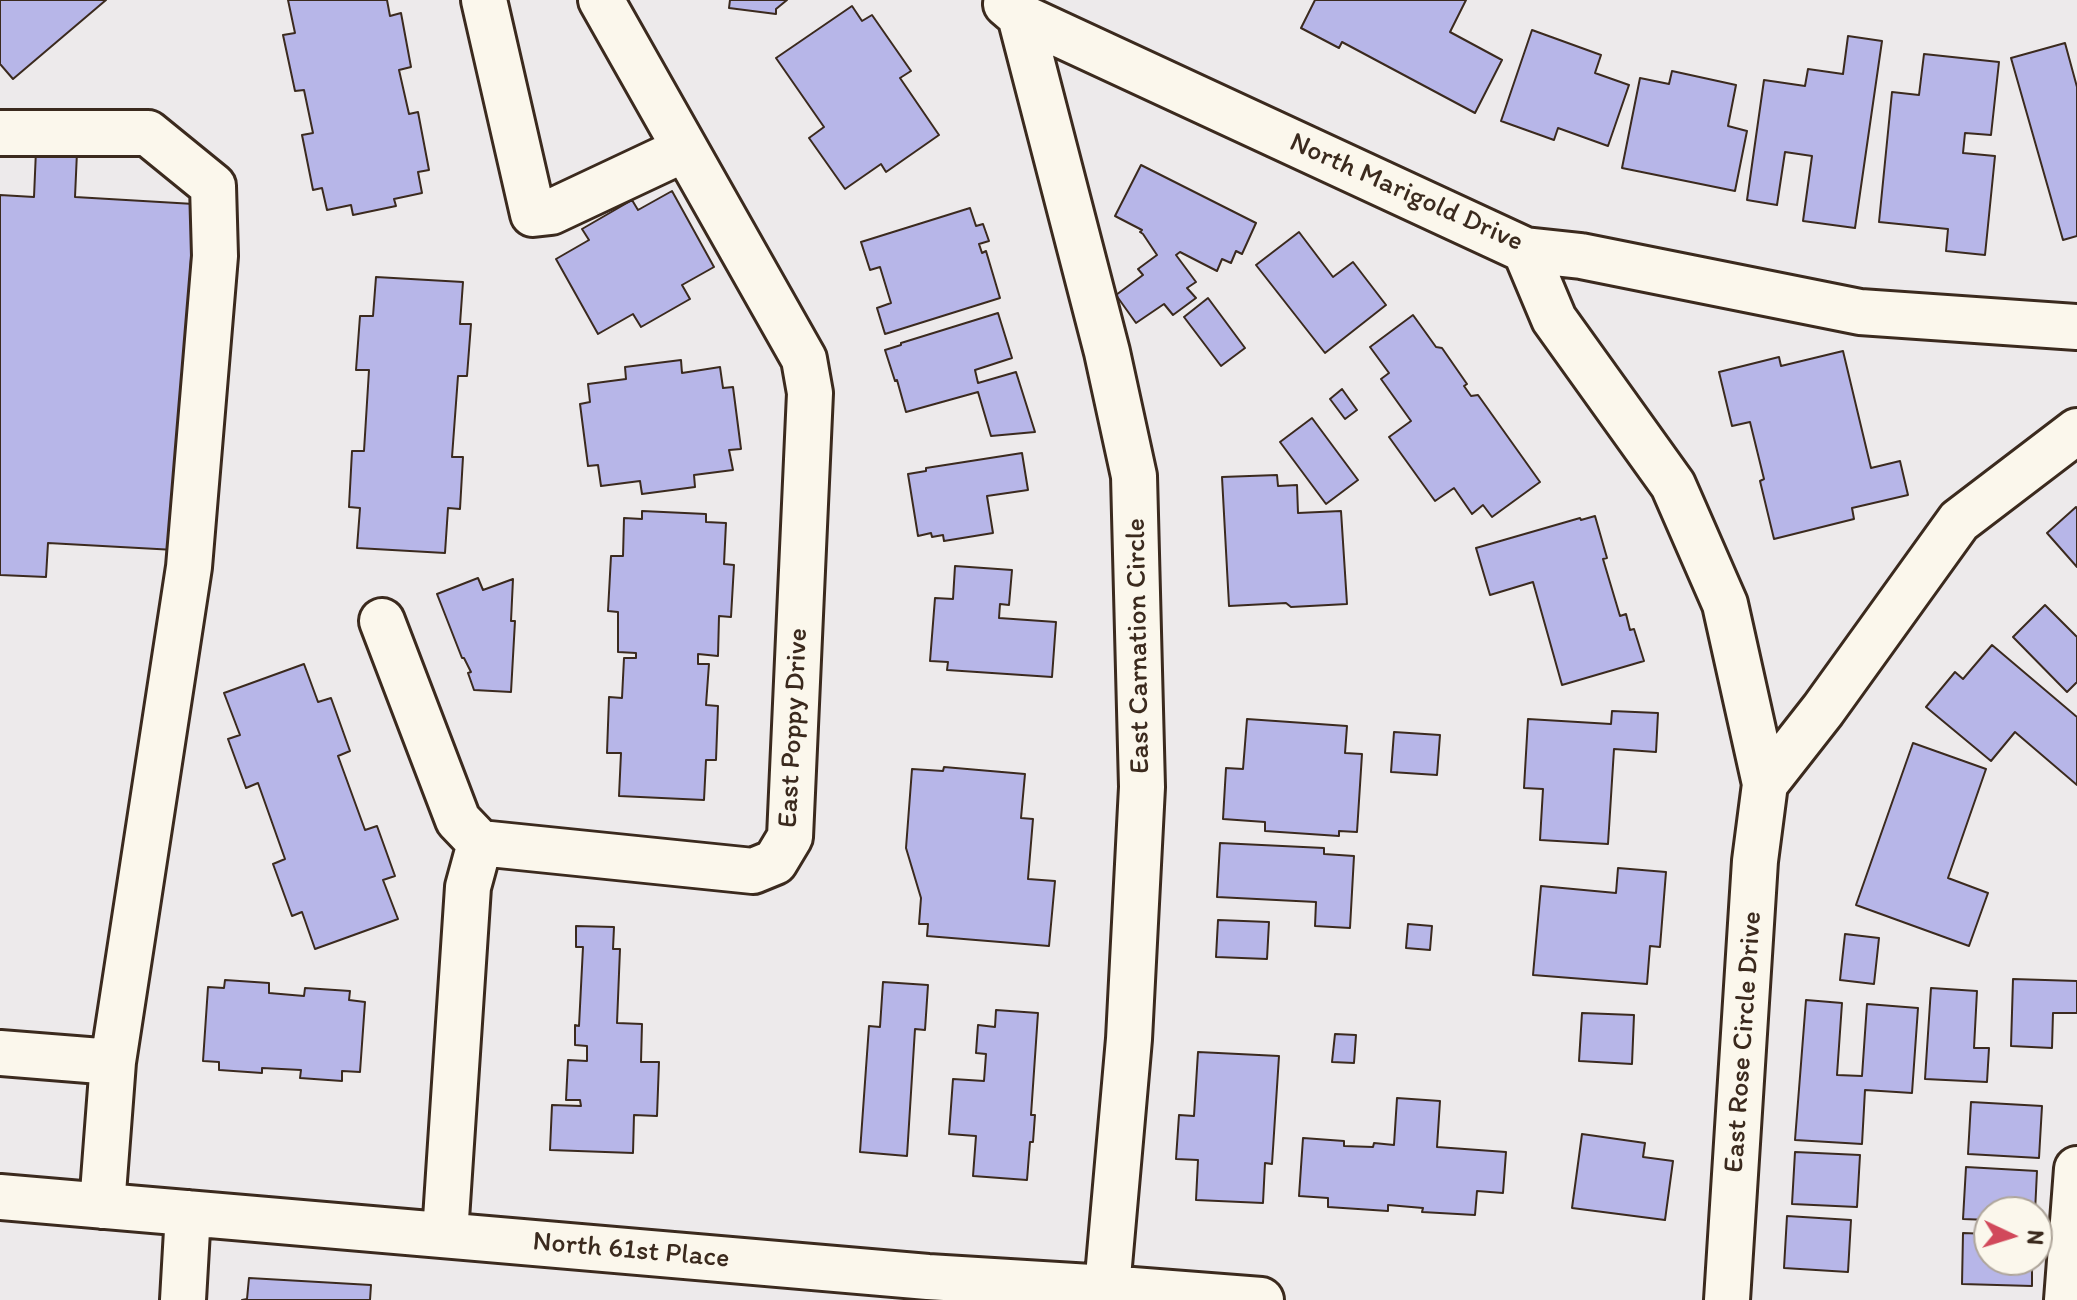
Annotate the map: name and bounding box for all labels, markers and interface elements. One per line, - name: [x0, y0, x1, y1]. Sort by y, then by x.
- street label: North Marigold Drive: [1284, 126, 1528, 260]
- street label: East Carnation Circle: [1120, 518, 1158, 774]
- street label: East Poppy Drive: [772, 627, 816, 829]
- street label: East Rose Circle Drive: [1718, 910, 1770, 1174]
- north arrow: [1973, 1196, 2053, 1276]
- street label: North 61st Place: [531, 1226, 731, 1276]
- text: N: [2021, 1229, 2049, 1246]

